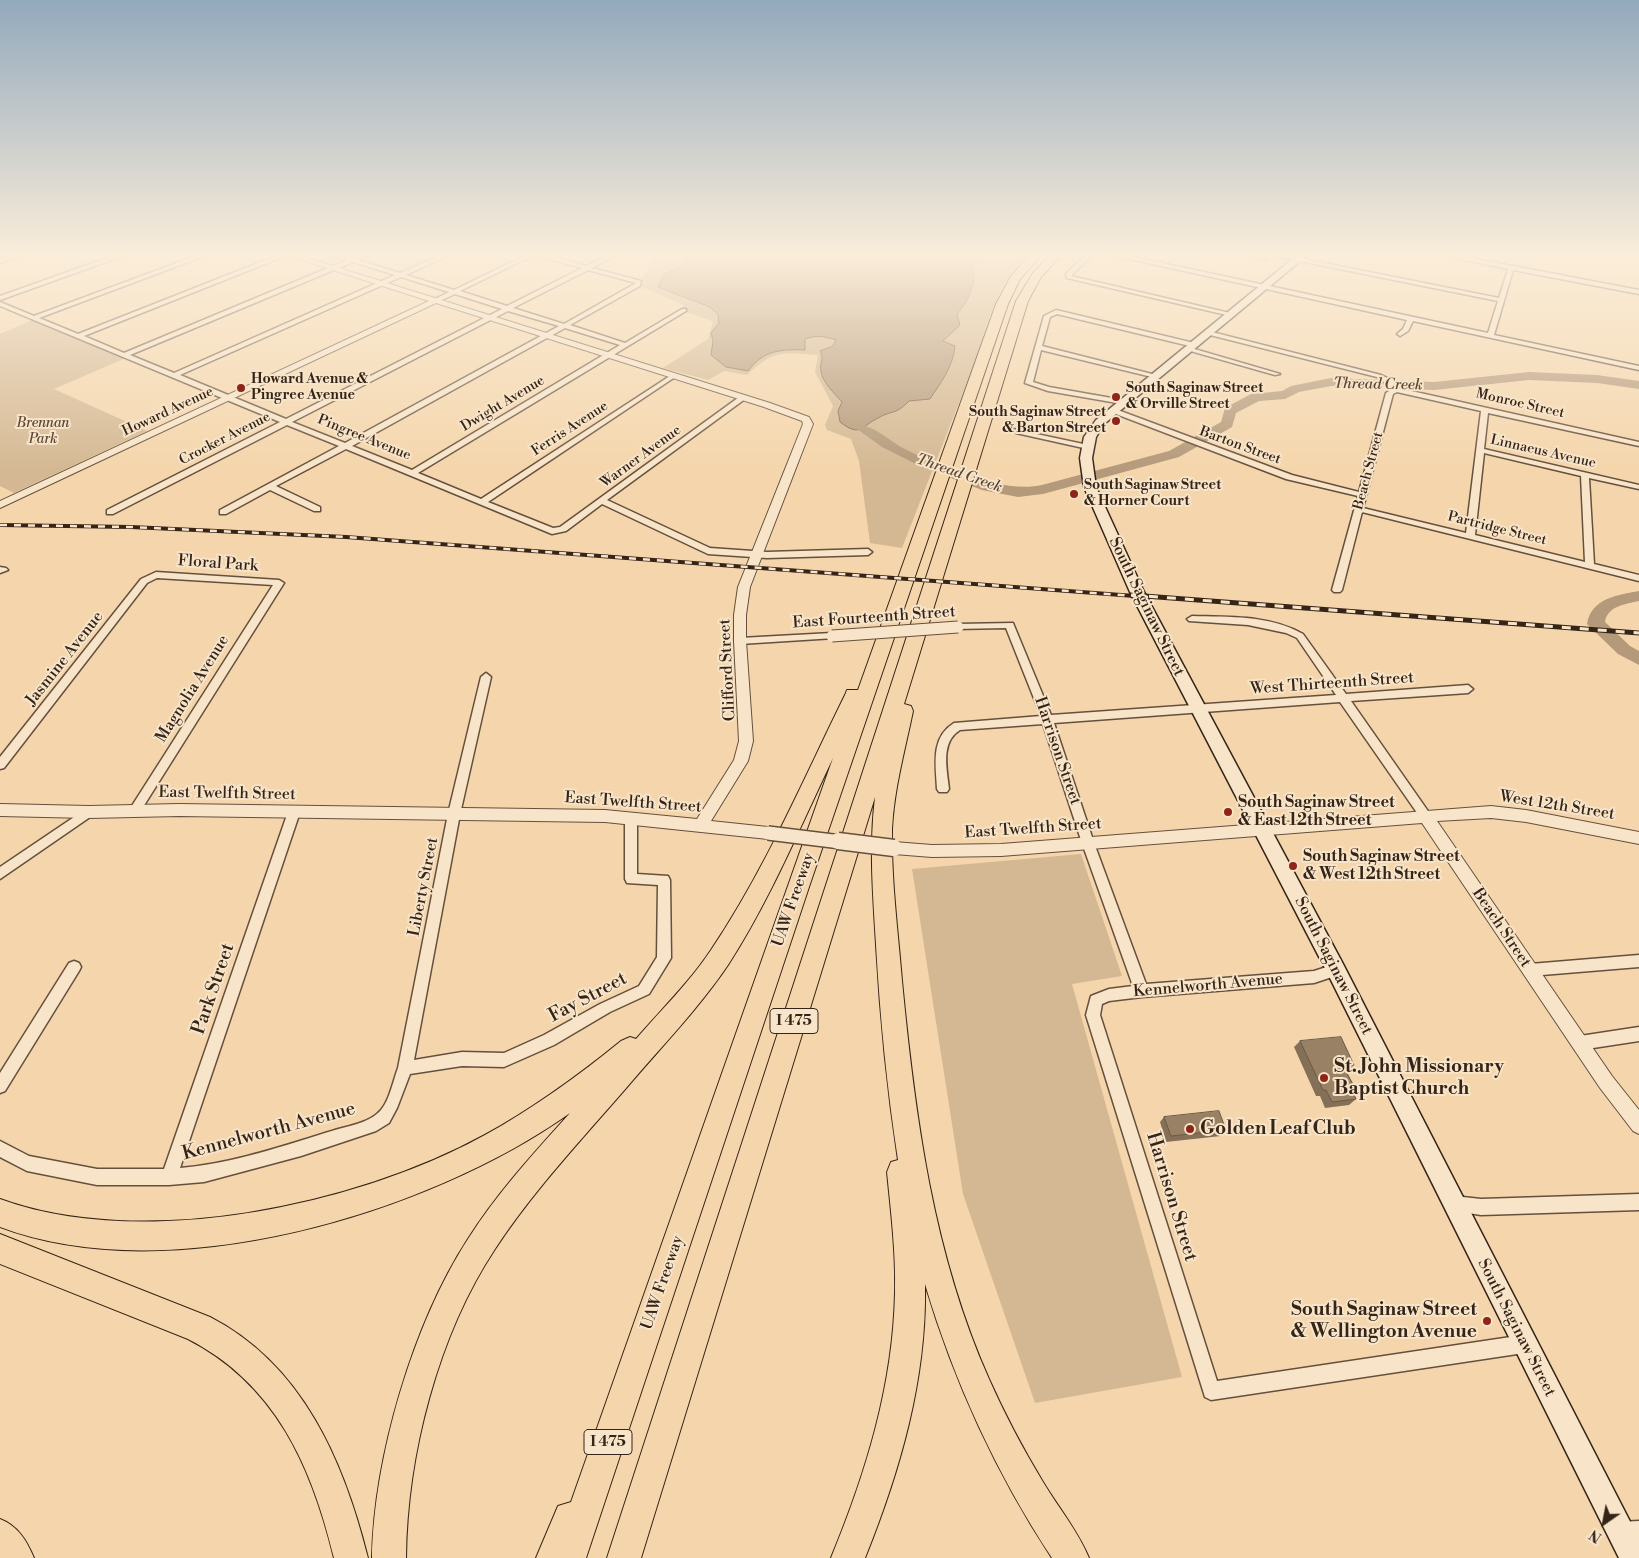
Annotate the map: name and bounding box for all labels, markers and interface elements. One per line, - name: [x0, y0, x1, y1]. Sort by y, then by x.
- place label: Howard Avenue & Pingree Avenue: [251, 372, 368, 404]
- street label: Dwight Avenue: [458, 372, 548, 436]
- water label: Thread Creek: [1333, 375, 1423, 395]
- place label: South Saginaw Street & Orville Street: [1126, 381, 1263, 414]
- marker: Howard Avenue & Pingree Avenue: [235, 382, 247, 394]
- street label: Howard Avenue: [120, 384, 216, 440]
- street label: Monroe Street: [1474, 386, 1566, 422]
- marker: South Saginaw Street & Orville Street: [1110, 391, 1122, 403]
- street label: Ferris Avenue: [529, 398, 611, 460]
- place label: South Saginaw Street & Barton Street: [969, 405, 1106, 438]
- street label: Crocker Avenue: [177, 409, 273, 469]
- street label: Pingree Avenue: [315, 412, 413, 464]
- marker: South Saginaw Street & Barton Street: [1110, 415, 1122, 427]
- park label: Brennan Park: [17, 416, 69, 448]
- street label: Warner Avenue: [597, 422, 685, 492]
- street label: Barton Street: [1197, 424, 1283, 468]
- street label: Beach Street: [1351, 430, 1387, 512]
- street label: Linnaeus Avenue: [1489, 432, 1597, 472]
- water label: Thread Creek: [914, 451, 1004, 497]
- place label: South Saginaw Street & Horner Court: [1084, 478, 1221, 511]
- marker: South Saginaw Street & Horner Court: [1068, 488, 1080, 500]
- street label: Partridge Street: [1446, 509, 1548, 549]
- street label: South Saginaw Street: [1104, 534, 1188, 680]
- street label: Floral Park: [177, 552, 259, 576]
- street label: East Fourteenth Street: [792, 603, 956, 633]
- street label: Jasmine Avenue: [22, 608, 108, 710]
- street label: Clifford Street: [716, 618, 740, 722]
- street label: Magnolia Avenue: [152, 632, 234, 746]
- street label: West Thirteenth Street: [1249, 669, 1415, 699]
- street label: Harrison Street: [1030, 694, 1084, 808]
- street label: East Twelfth Street: [158, 783, 296, 805]
- street label: West 12th Street: [1498, 787, 1616, 825]
- street label: East Twelfth Street: [564, 789, 702, 817]
- place label: South Saginaw Street & East 12th Street: [1238, 793, 1395, 831]
- marker: South Saginaw Street & East 12th Street: [1222, 806, 1234, 818]
- street label: East Twelfth Street: [964, 815, 1102, 843]
- street label: Liberty Street: [405, 836, 443, 938]
- place label: South Saginaw Street & West 12th Street: [1303, 847, 1460, 885]
- street label: UAW Freeway: [769, 850, 819, 950]
- marker: South Saginaw Street & West 12th Street: [1287, 860, 1299, 872]
- street label: Beach Street: [1467, 885, 1535, 971]
- street label: South Saginaw Street: [1290, 894, 1376, 1038]
- street label: Park Street: [188, 940, 240, 1038]
- street label: Fay Street: [545, 968, 631, 1028]
- street label: Kennelworth Avenue: [1132, 970, 1284, 1002]
- road number: I 475: [770, 1008, 818, 1034]
- place label: St. John Missionary Baptist Church: [1334, 1056, 1504, 1100]
- marker: St. John Missionary Baptist Church: [1318, 1072, 1330, 1084]
- street label: Kennelworth Avenue: [180, 1098, 358, 1166]
- place label: Golden Leaf Club: [1200, 1118, 1356, 1140]
- marker: Golden Leaf Club: [1184, 1123, 1196, 1135]
- street label: Harrison Street: [1140, 1130, 1202, 1264]
- street label: UAW Freeway: [638, 1233, 688, 1333]
- street label: South Saginaw Street: [1473, 1256, 1559, 1400]
- place label: South Saginaw Street & Wellington Avenue: [1291, 1299, 1477, 1343]
- marker: South Saginaw Street & Wellington Avenue: [1481, 1315, 1493, 1327]
- road number: I 475: [584, 1430, 632, 1454]
- north arrow: [1579, 1498, 1629, 1548]
- text: N: [1586, 1525, 1605, 1546]

